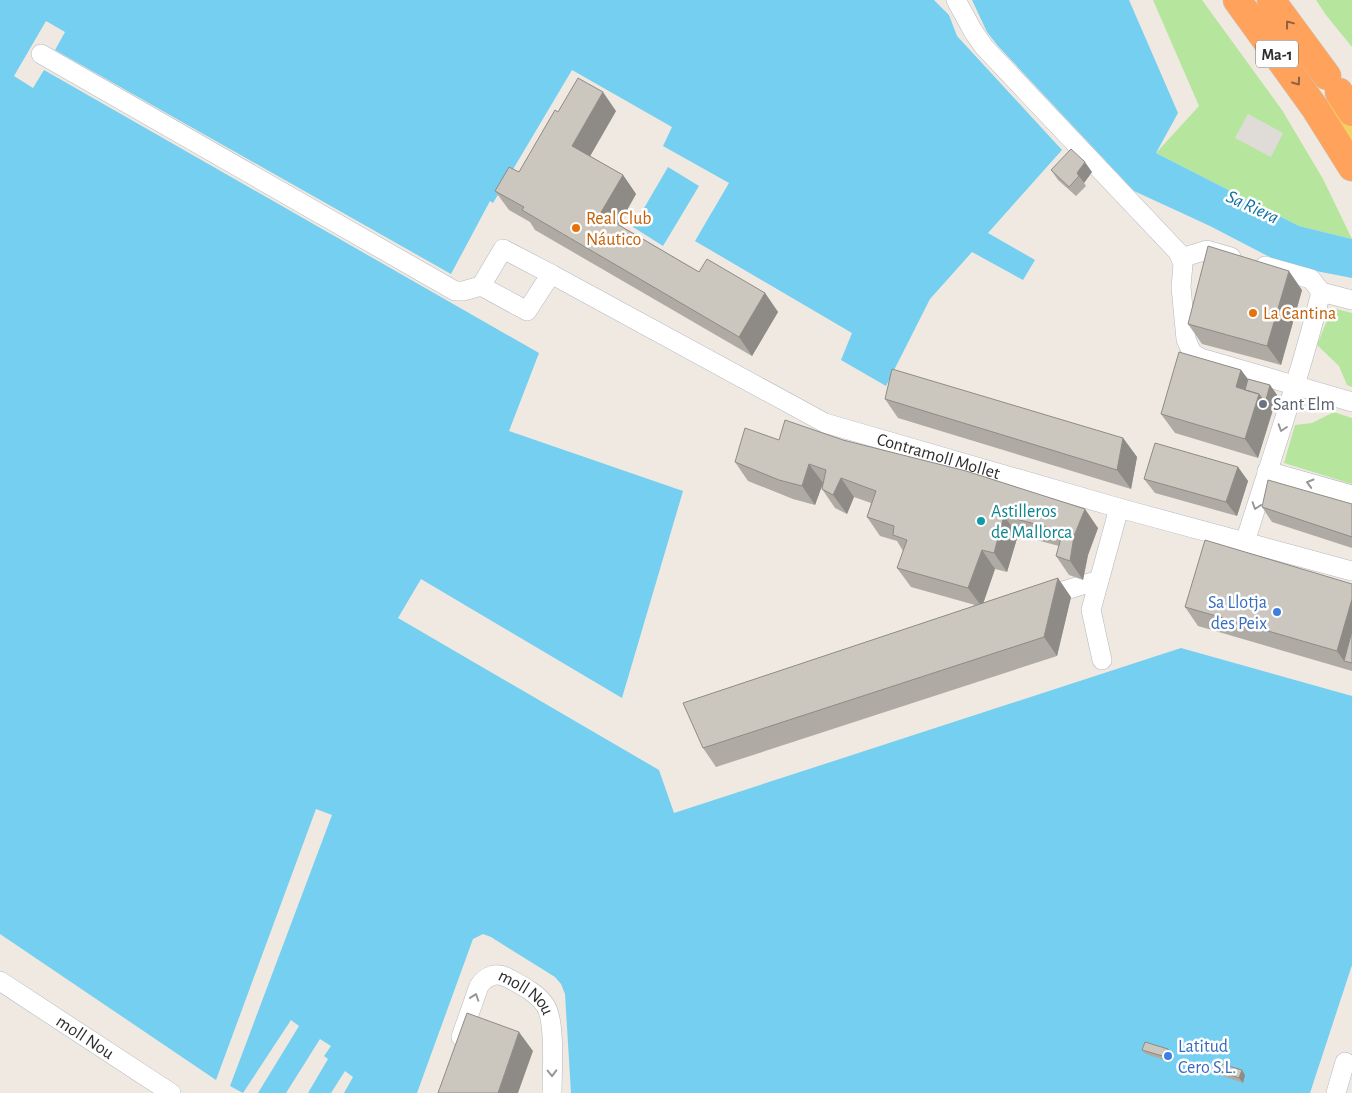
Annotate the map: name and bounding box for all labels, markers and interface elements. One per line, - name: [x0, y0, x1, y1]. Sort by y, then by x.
- one-way arrow: [1286, 20, 1295, 30]
- road number: Ma-1: [1256, 41, 1298, 68]
- one-way arrow: [1291, 76, 1300, 86]
- water label: Sa Riera: [1223, 187, 1281, 228]
- place label: Real Club Náutico: [586, 210, 652, 249]
- marker: Real Club Náutico: [570, 222, 582, 234]
- place label: La Cantina: [1263, 305, 1336, 323]
- marker: La Cantina: [1247, 307, 1259, 319]
- place label: Sant Elm: [1273, 396, 1335, 414]
- marker: Sant Elm: [1257, 398, 1269, 410]
- one-way arrow: [1277, 423, 1287, 432]
- street label: Contramoll Mollet: [875, 430, 1002, 483]
- one-way arrow: [1306, 478, 1314, 488]
- one-way arrow: [1252, 502, 1262, 510]
- place label: Astilleros de Mallorca: [991, 503, 1072, 542]
- marker: Astilleros de Mallorca: [975, 515, 987, 527]
- place label: Sa Llotja des Peix: [1208, 594, 1267, 633]
- marker: Sa Llotja des Peix: [1271, 606, 1283, 618]
- street label: moll Nou: [495, 967, 557, 1017]
- one-way arrow: [469, 993, 479, 1002]
- street label: moll Nou: [53, 1012, 117, 1063]
- place label: Latitud Cero S.L.: [1178, 1038, 1236, 1077]
- marker: Latitud Cero S.L.: [1162, 1050, 1174, 1062]
- one-way arrow: [547, 1070, 557, 1078]

